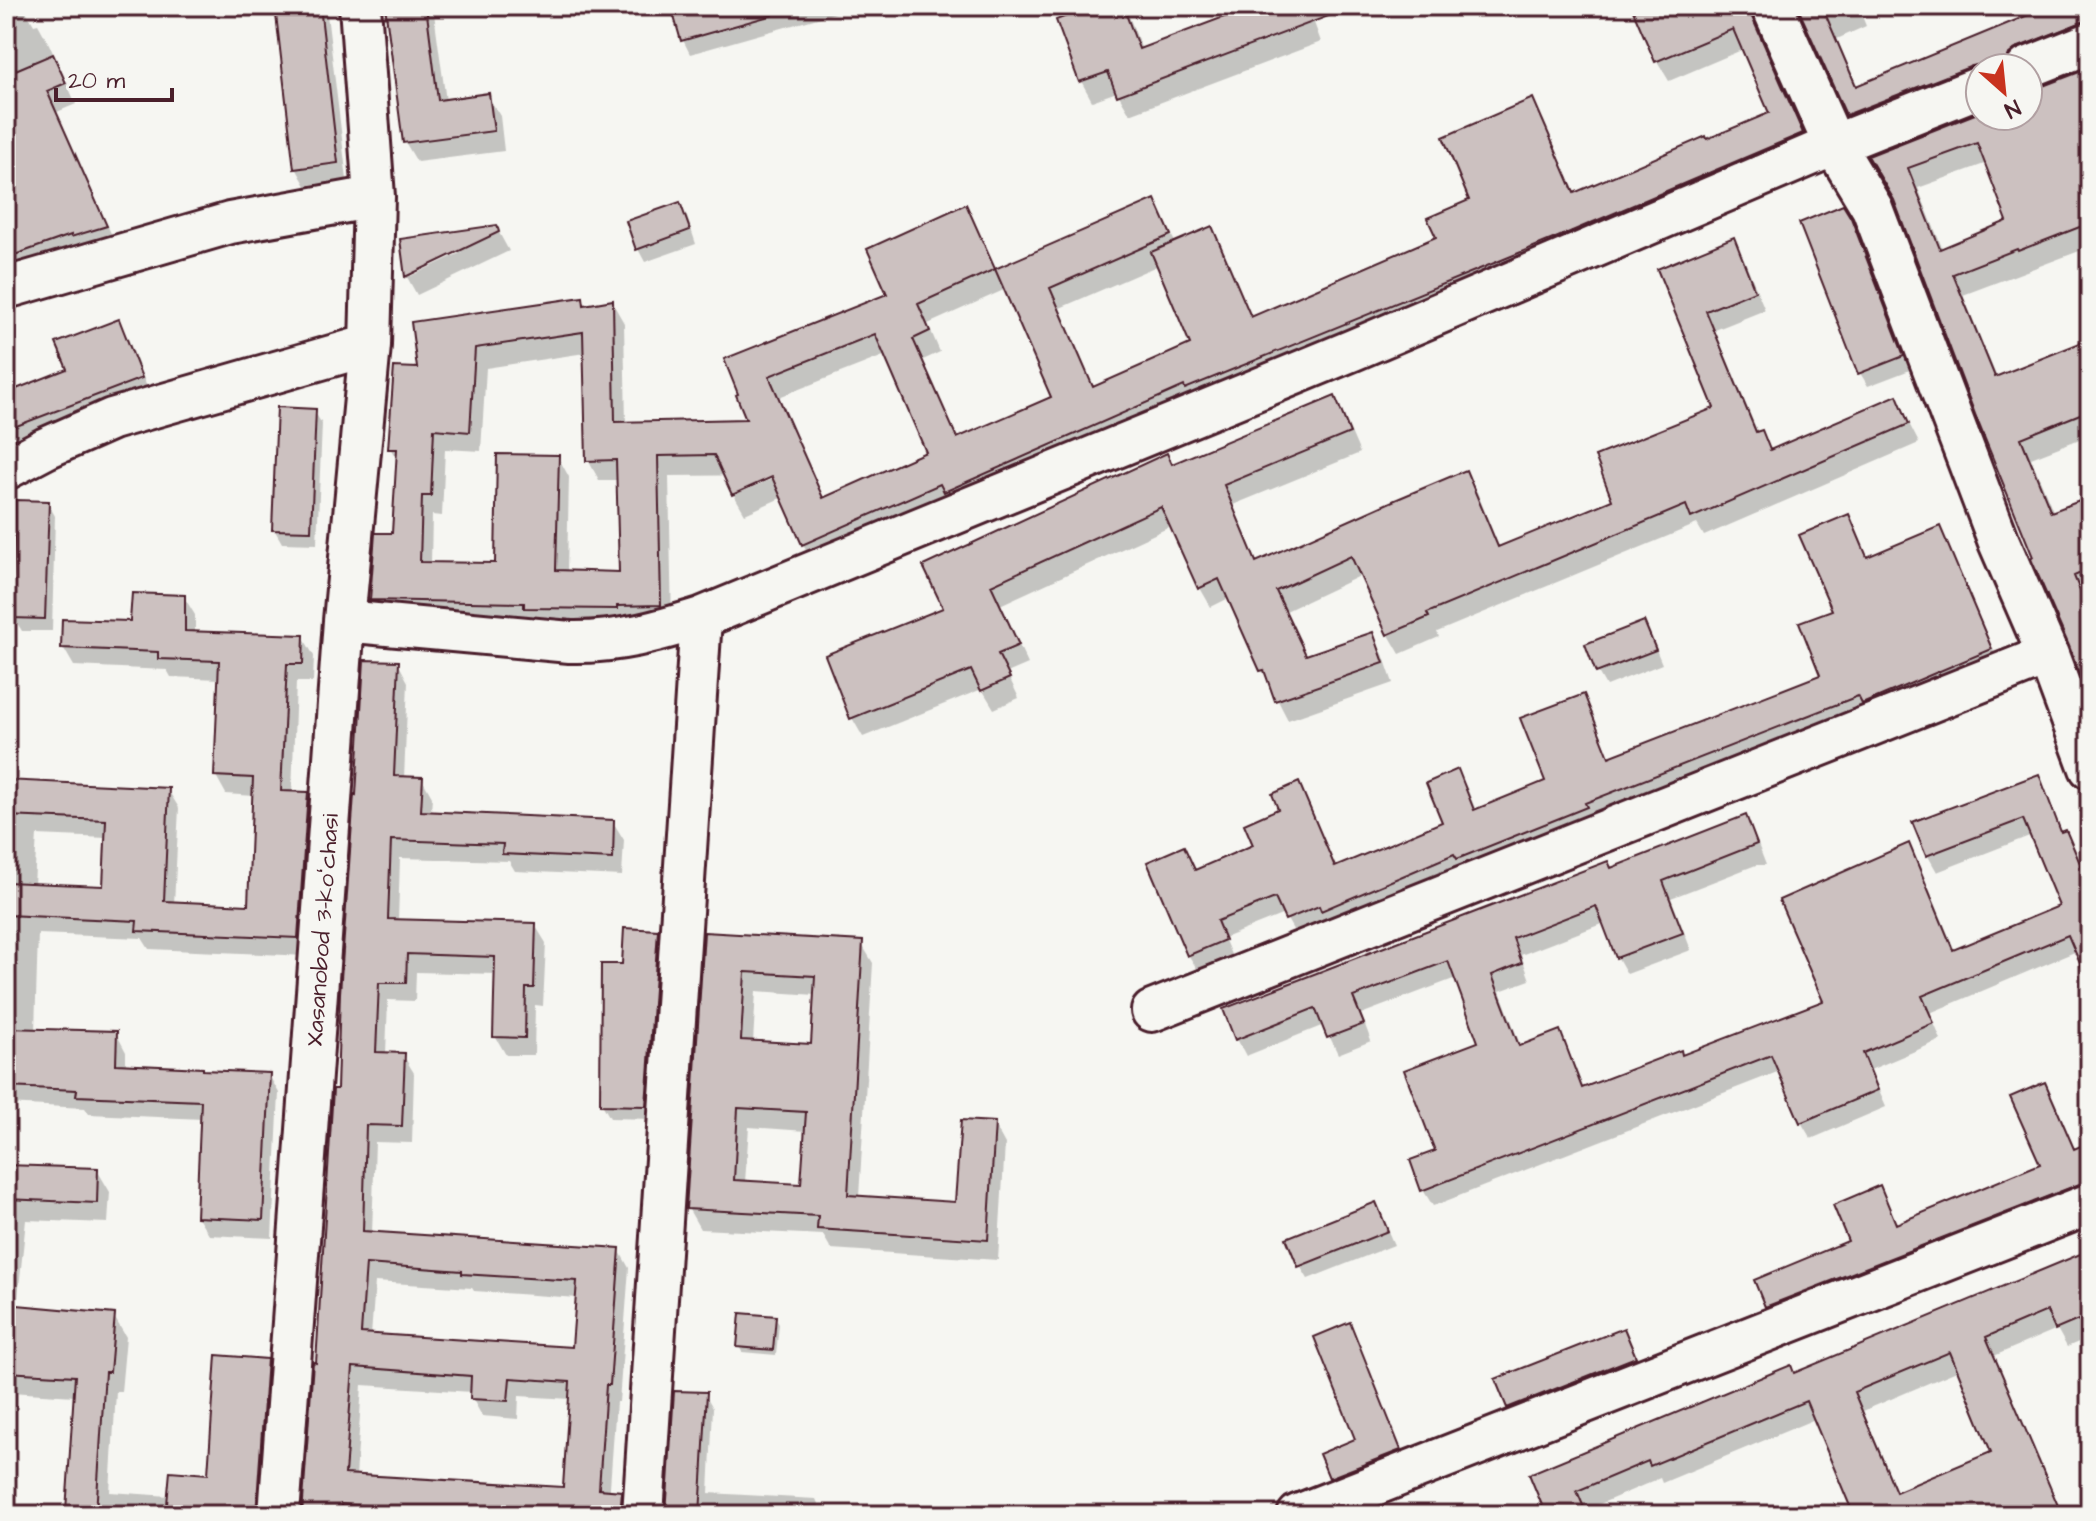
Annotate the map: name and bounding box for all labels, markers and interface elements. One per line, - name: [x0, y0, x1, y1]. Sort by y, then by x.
- scale bar: [56, 52, 172, 102]
- north arrow: [1964, 52, 2044, 132]
- text: 20 m: [68, 64, 125, 98]
- text: N: [1999, 92, 2026, 126]
- street label: Xasanobod 3-koʻchasi: [298, 812, 348, 1048]

